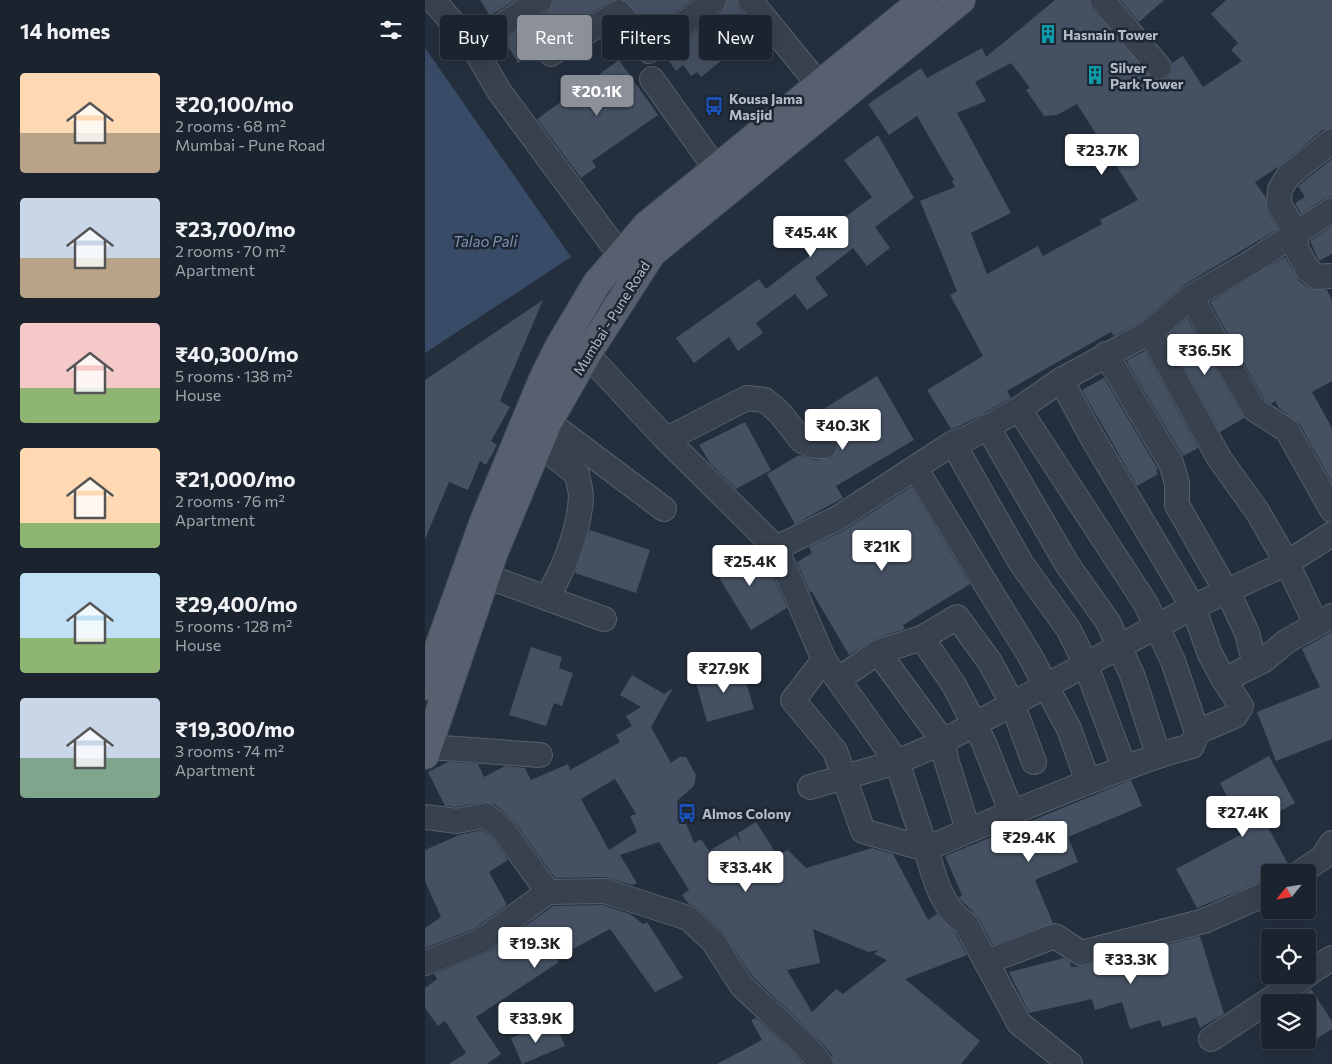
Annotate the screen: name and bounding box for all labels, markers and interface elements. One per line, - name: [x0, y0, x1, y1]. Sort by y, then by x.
- chip: Buy: [440, 15, 507, 60]
- chip: Rent: [517, 15, 592, 60]
- chip: Filters: [602, 15, 689, 60]
- chip: New: [699, 15, 772, 60]
- icon: filters: [377, 16, 405, 44]
- text: 14 homes: [20, 18, 110, 43]
- building icon: Hasnain Tower: [1037, 23, 1059, 45]
- place label: Hasnain Tower: [1063, 26, 1158, 43]
- place label: Silver Park Tower: [1110, 59, 1184, 92]
- building icon: Silver Park Tower: [1084, 64, 1106, 86]
- pin: ₹20.1K: [556, 74, 638, 117]
- text: ₹20.1K: [572, 81, 622, 100]
- place label: Kousa Jama Masjid: [729, 90, 803, 123]
- text: ₹20,100/mo: [175, 91, 294, 116]
- icon: home: [60, 93, 120, 153]
- bus stop icon: Kousa Jama Masjid: [703, 95, 725, 117]
- text: 2 rooms · 68 m²: [175, 116, 286, 135]
- pin: ₹23.7K: [1061, 134, 1143, 176]
- text: Mumbai - Pune Road: [175, 135, 325, 154]
- text: ₹23.7K: [1076, 140, 1128, 159]
- text: ₹23,700/mo: [175, 216, 296, 241]
- pin: ₹45.4K: [770, 216, 852, 258]
- icon: home: [60, 218, 120, 278]
- text: ₹45.4K: [784, 222, 838, 241]
- water label: Talao Pali: [453, 232, 518, 250]
- text: 2 rooms · 70 m²: [175, 241, 286, 260]
- street label: Mumbai - Pune Road: [569, 258, 653, 378]
- text: Apartment: [175, 260, 255, 279]
- pin: ₹36.5K: [1164, 334, 1246, 376]
- text: ₹36.5K: [1178, 340, 1232, 359]
- text: ₹40,300/mo: [175, 341, 299, 366]
- icon: home: [60, 343, 120, 403]
- text: 5 rooms · 138 m²: [175, 366, 293, 385]
- text: House: [175, 385, 221, 404]
- pin: ₹40.3K: [802, 408, 884, 451]
- text: ₹40.3K: [816, 415, 870, 434]
- text: ₹21,000/mo: [175, 466, 296, 491]
- icon: home: [60, 468, 120, 528]
- text: 2 rooms · 76 m²: [175, 491, 285, 510]
- text: Apartment: [175, 510, 255, 529]
- pin: ₹21K: [852, 530, 912, 572]
- text: ₹21K: [863, 536, 901, 555]
- pin: ₹25.4K: [709, 544, 791, 587]
- text: ₹25.4K: [723, 551, 777, 570]
- text: ₹29,400/mo: [175, 591, 298, 616]
- icon: home: [60, 593, 120, 653]
- text: 5 rooms · 128 m²: [175, 616, 292, 635]
- text: House: [175, 635, 221, 654]
- pin: ₹27.9K: [683, 652, 765, 694]
- text: ₹27.9K: [698, 658, 750, 677]
- text: ₹19,300/mo: [175, 716, 295, 741]
- icon: home: [60, 718, 120, 778]
- text: 3 rooms · 74 m²: [175, 741, 284, 760]
- text: Apartment: [175, 760, 255, 779]
- pin: ₹27.4K: [1202, 796, 1284, 838]
- bus stop icon: Almos Colony: [676, 802, 698, 824]
- text: ₹27.4K: [1217, 802, 1269, 821]
- place label: Almos Colony: [702, 805, 792, 822]
- pin: ₹29.4K: [988, 820, 1070, 863]
- text: ₹29.4K: [1002, 827, 1056, 846]
- pin: ₹33.4K: [705, 850, 787, 893]
- text: ₹33.4K: [719, 857, 773, 876]
- north arrow: [1261, 864, 1316, 919]
- map controls: [1261, 864, 1316, 1049]
- pin: ₹19.3K: [494, 926, 576, 969]
- button: locate: [1261, 929, 1316, 984]
- text: ₹19.3K: [509, 933, 561, 952]
- pin: ₹33.3K: [1090, 942, 1172, 985]
- text: ₹33.3K: [1105, 949, 1157, 968]
- button: layers: [1261, 994, 1316, 1049]
- pin: ₹33.9K: [495, 1002, 577, 1044]
- text: ₹33.9K: [509, 1008, 563, 1027]

